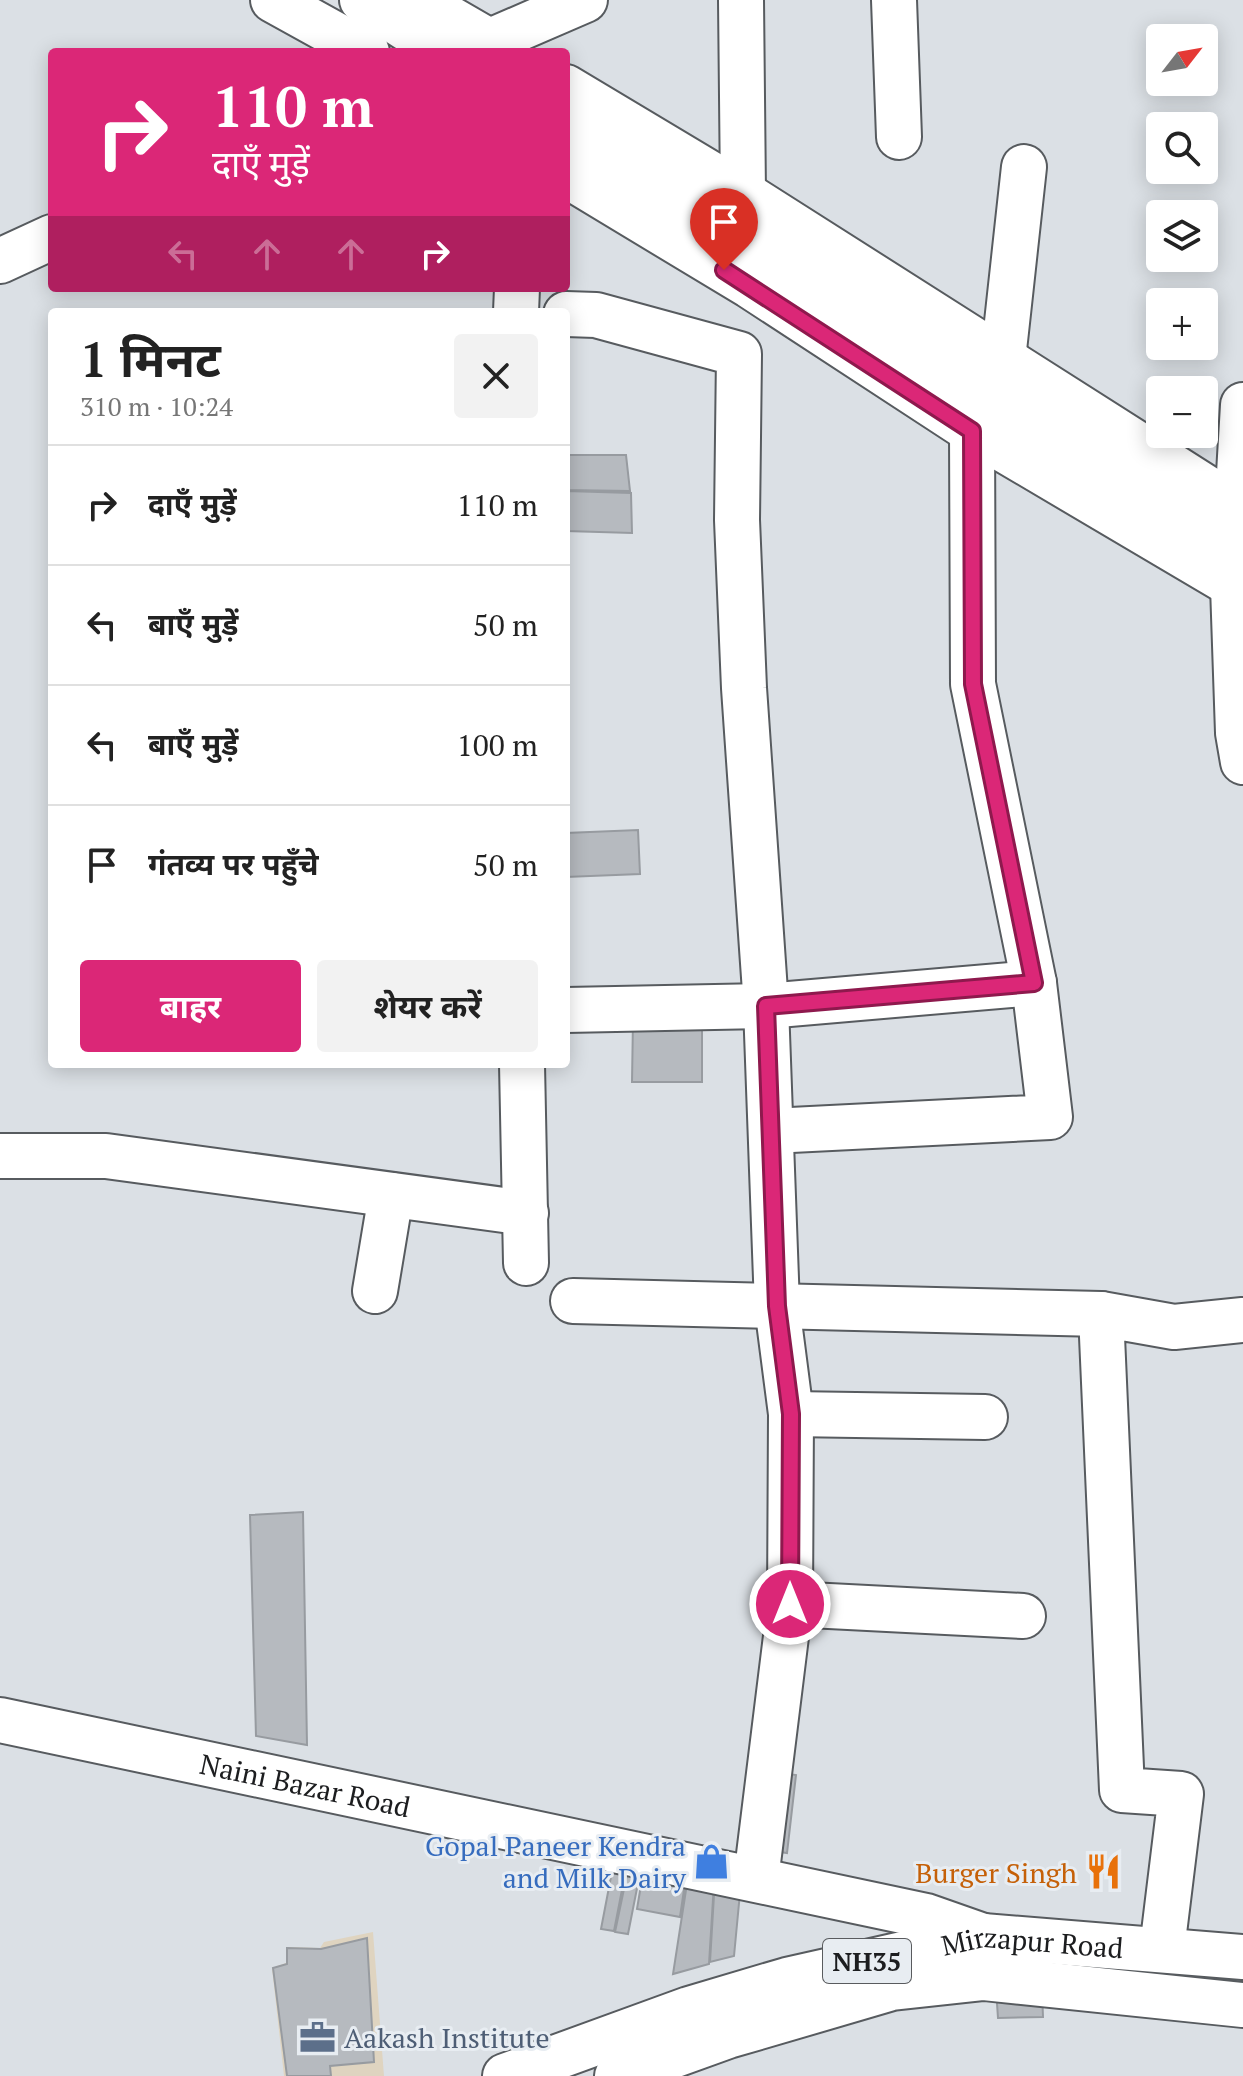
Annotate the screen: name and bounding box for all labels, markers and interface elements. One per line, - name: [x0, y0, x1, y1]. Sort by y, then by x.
- north arrow: [1146, 24, 1218, 96]
- map controls: [1146, 24, 1218, 448]
- text: 110 m: [212, 69, 374, 143]
- icon: right: [80, 80, 184, 184]
- button: search: [1146, 112, 1218, 184]
- text: दाएँ मुड़ें: [212, 140, 310, 187]
- pin: [690, 188, 758, 270]
- icon: arrive: [702, 200, 746, 244]
- button: layers: [1146, 200, 1218, 272]
- icon: left: [161, 232, 205, 276]
- icon: ahead: [245, 232, 289, 276]
- icon: ahead: [329, 232, 373, 276]
- icon: right: [413, 232, 457, 276]
- button: +: [1146, 288, 1218, 360]
- text: 1 मिनट: [80, 327, 221, 391]
- button: close: [454, 334, 538, 418]
- button: −: [1146, 376, 1218, 448]
- text: 310 m · 10:24: [80, 389, 233, 423]
- icon: right: [80, 483, 124, 527]
- text: दाएँ मुड़ें: [148, 484, 237, 524]
- text: 110 m: [457, 485, 538, 525]
- icon: left: [80, 603, 124, 647]
- text: बाएँ मुड़ें: [148, 604, 238, 644]
- text: 50 m: [473, 605, 538, 645]
- icon: left: [80, 723, 124, 767]
- text: बाएँ मुड़ें: [148, 724, 238, 764]
- text: 100 m: [457, 725, 538, 765]
- icon: arrive: [80, 843, 124, 887]
- text: गंतव्य पर पहुँचे: [148, 844, 318, 884]
- text: 50 m: [473, 845, 538, 885]
- button: बाहर: [80, 960, 301, 1052]
- button: शेयर करें: [317, 960, 538, 1052]
- position arrow: [748, 1562, 832, 1646]
- street label: Naini Bazar Road: [197, 1744, 414, 1825]
- place label: Gopal Paneer Kendra and Milk Dairy: [425, 1827, 687, 1896]
- shop icon: Gopal Paneer Kendra and Milk Dairy: [693, 1842, 731, 1880]
- restaurant icon: Burger Singh: [1084, 1853, 1122, 1891]
- place label: Burger Singh: [915, 1854, 1077, 1891]
- street label: Mirzapur Road: [937, 1918, 1125, 1966]
- road number: NH35: [823, 1939, 911, 1983]
- office icon: Aakash Institute: [299, 2018, 337, 2056]
- place label: Aakash Institute: [344, 2019, 550, 2056]

